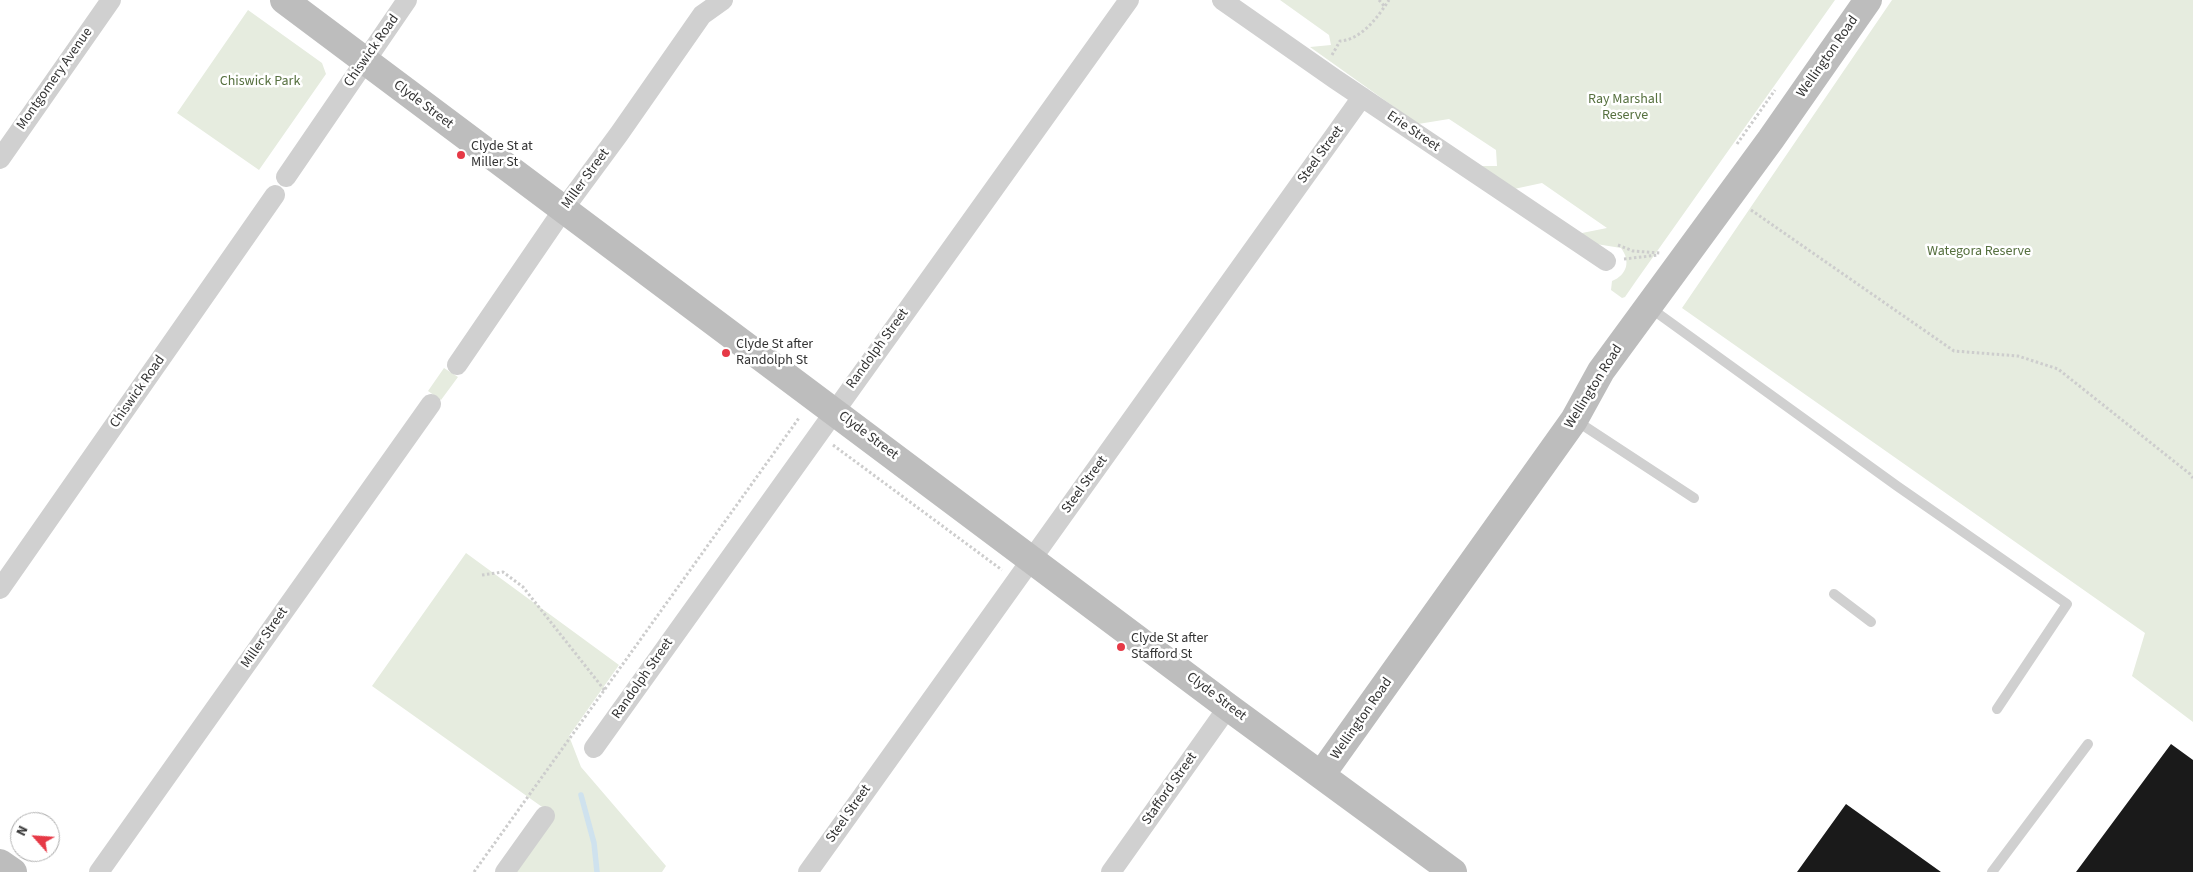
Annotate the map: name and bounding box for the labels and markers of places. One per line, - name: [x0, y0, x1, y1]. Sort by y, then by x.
- place label: Clyde St at Miller St: [471, 139, 533, 172]
- marker: Clyde St at Miller St: [455, 149, 467, 161]
- place label: Clyde St after Randolph St: [736, 337, 813, 370]
- marker: Clyde St after Randolph St: [720, 347, 732, 359]
- place label: Clyde St after Stafford St: [1131, 631, 1208, 664]
- marker: Clyde St after Stafford St: [1115, 641, 1127, 653]

